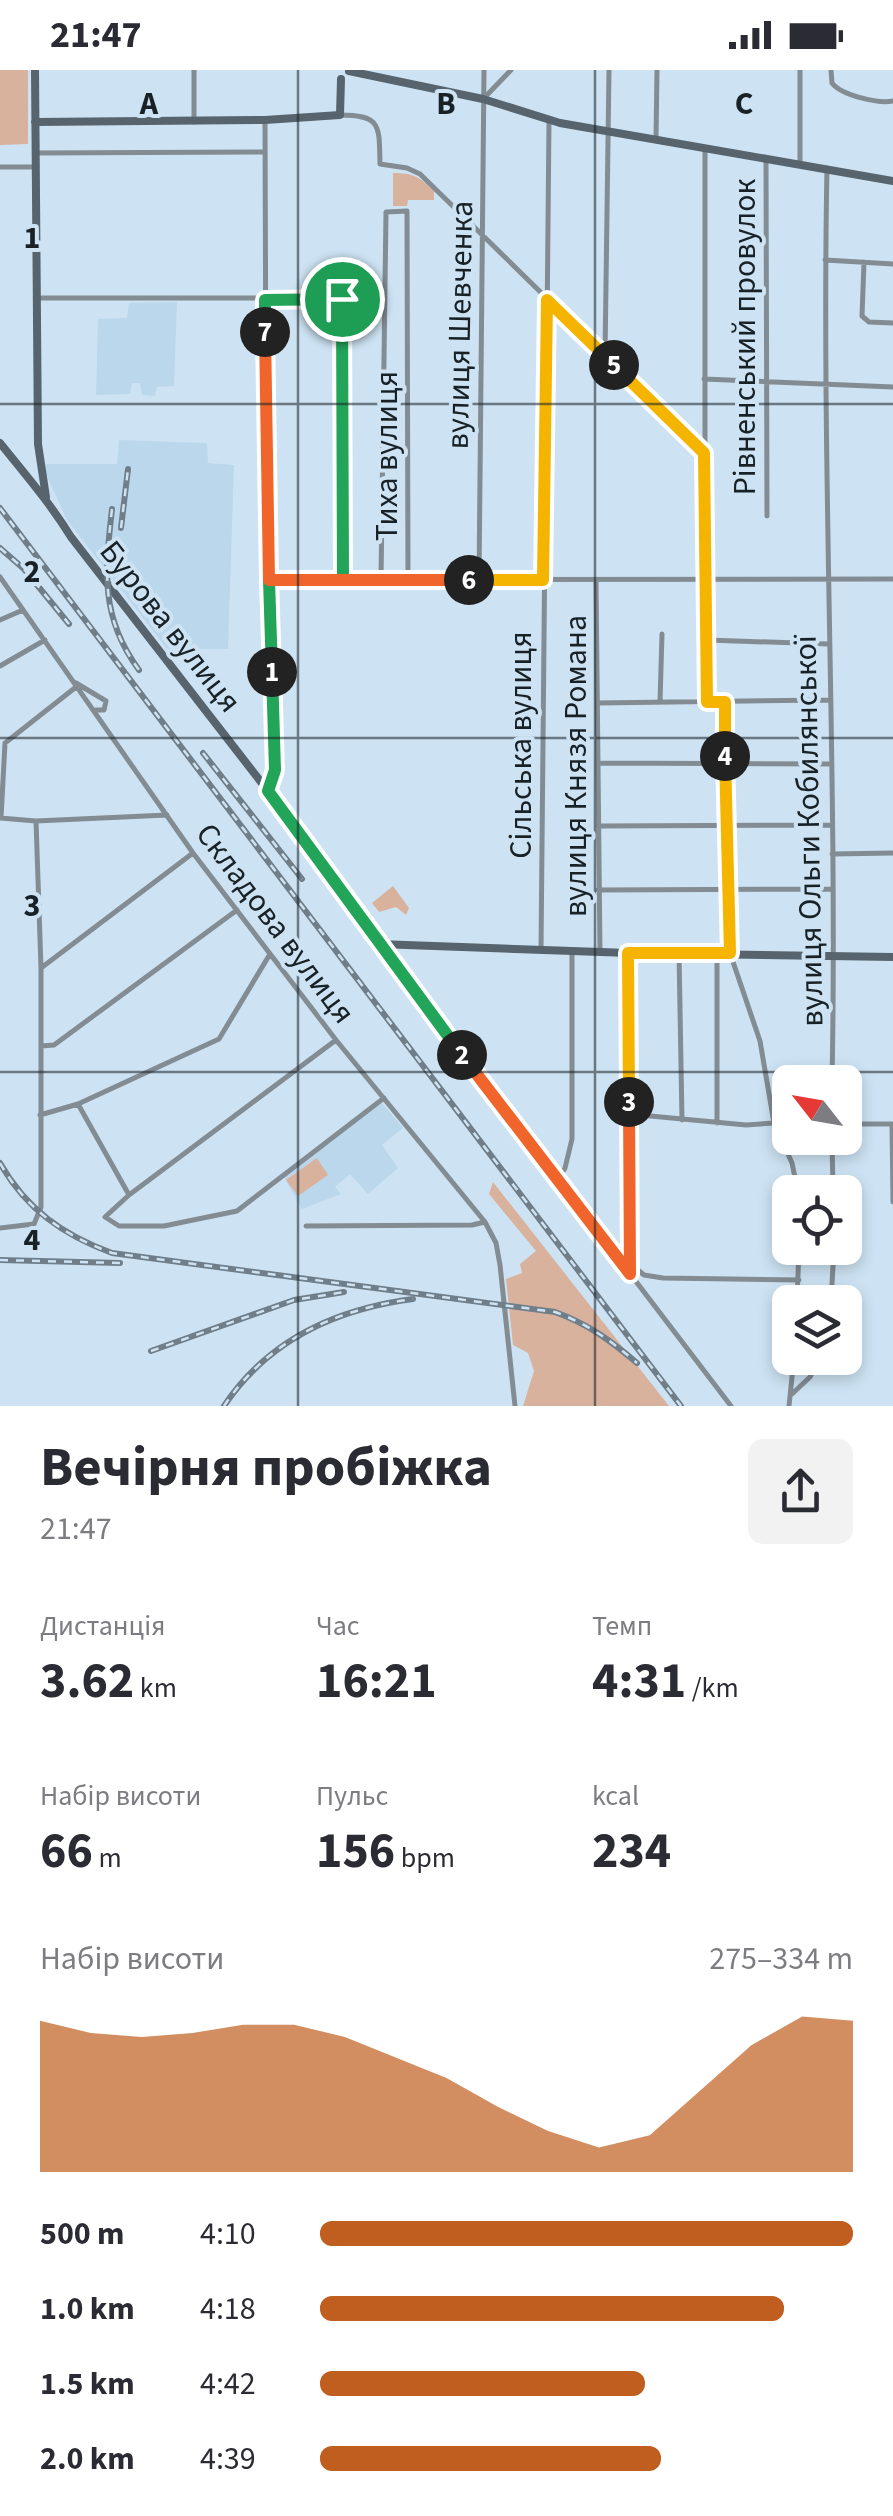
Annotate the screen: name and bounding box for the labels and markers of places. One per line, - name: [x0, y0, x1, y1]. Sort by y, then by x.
- pin: [300, 257, 385, 342]
- pin: 7: [240, 307, 290, 357]
- pin: 5: [589, 340, 639, 390]
- pin: 6: [444, 555, 494, 605]
- pin: 1: [247, 647, 297, 697]
- pin: 4: [700, 731, 750, 781]
- pin: 2: [437, 1030, 487, 1080]
- pin: 3: [604, 1077, 654, 1127]

